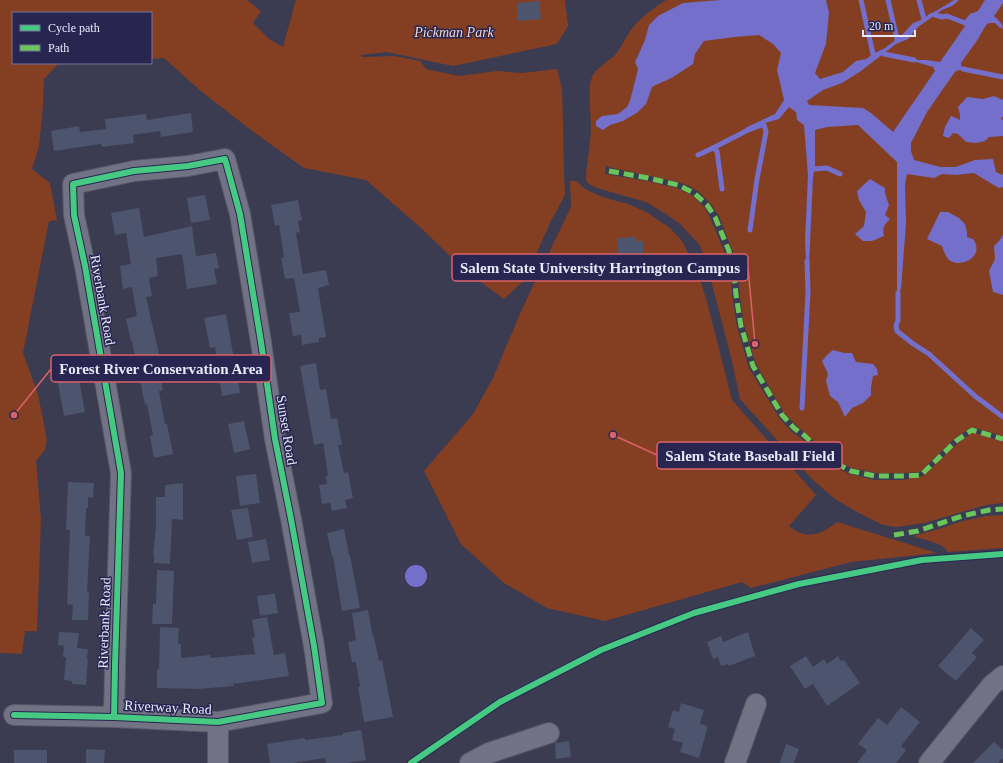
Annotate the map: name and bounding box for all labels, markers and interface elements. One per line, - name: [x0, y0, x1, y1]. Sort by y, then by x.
- legend: [12, 12, 152, 64]
- scale bar: [863, 12, 915, 38]
- text: 20 m: [869, 19, 894, 33]
- text: Cycle path: [48, 21, 100, 35]
- park label: Pickman Park: [413, 25, 495, 40]
- text: Path: [48, 41, 69, 55]
- street label: Riverbank Road: [87, 254, 118, 346]
- callout: Salem State University Harrington Campus: [452, 254, 748, 281]
- text: Salem State University Harrington Campus: [460, 260, 740, 276]
- callout: Forest River Conservation Area: [51, 355, 271, 382]
- text: Forest River Conservation Area: [59, 361, 263, 377]
- street label: Sunset Road: [274, 394, 299, 466]
- callout: Salem State Baseball Field: [657, 442, 842, 469]
- text: Salem State Baseball Field: [665, 448, 835, 464]
- street label: Riverbank Road: [95, 577, 114, 669]
- street label: Riverway Road: [124, 698, 212, 717]

